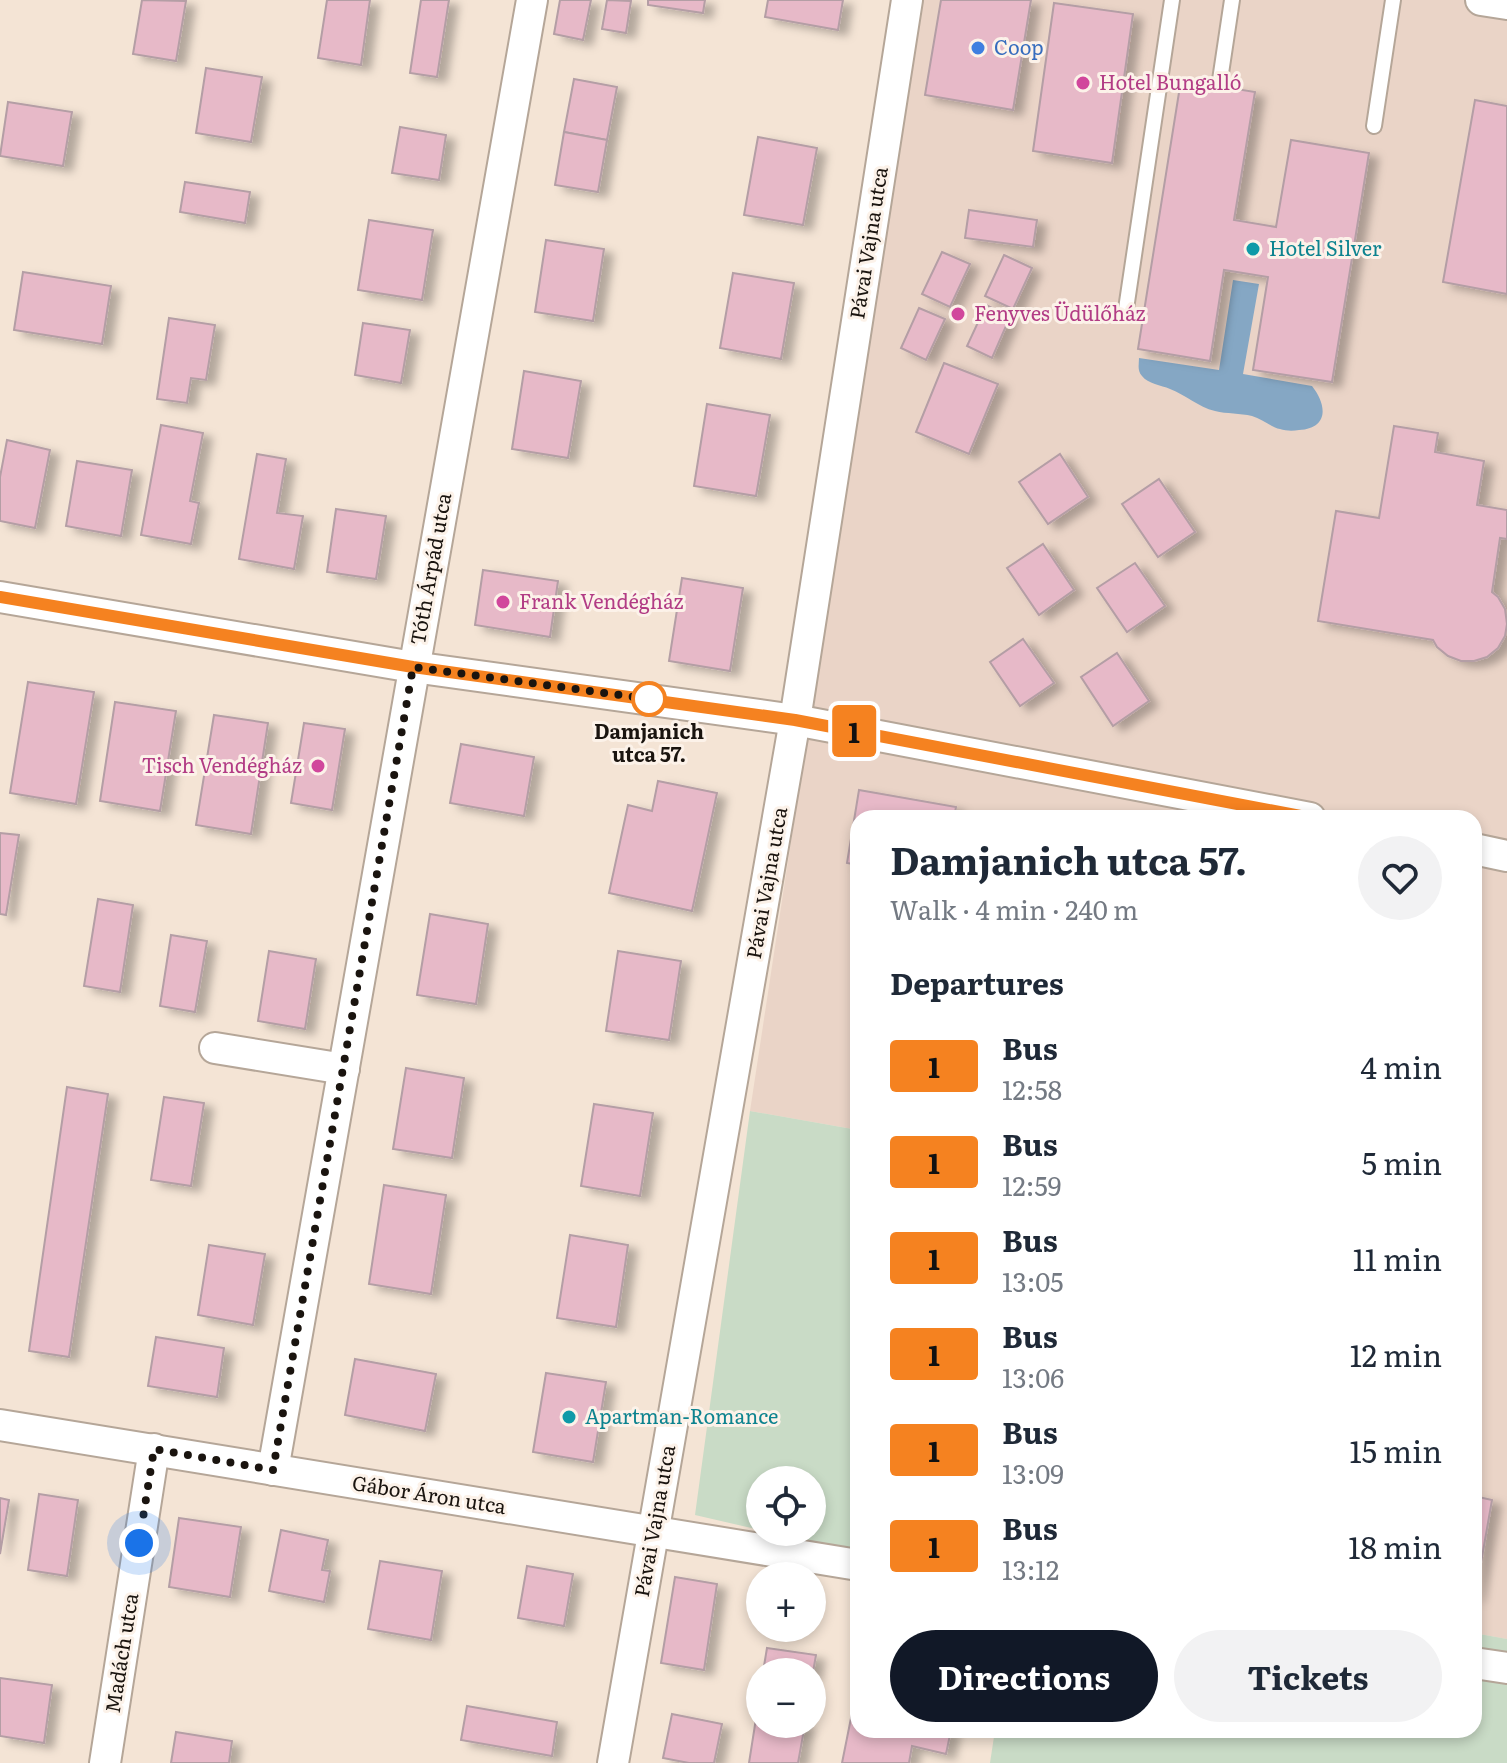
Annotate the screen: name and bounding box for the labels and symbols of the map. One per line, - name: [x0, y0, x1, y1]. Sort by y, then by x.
- place label: Coop: [994, 31, 1044, 61]
- marker: Coop: [969, 39, 987, 57]
- place label: Hotel Bungalló: [1099, 66, 1242, 96]
- marker: Hotel Bungalló: [1074, 74, 1092, 92]
- street label: Pávai Vajna utca: [840, 164, 894, 321]
- place label: Hotel Silver: [1269, 232, 1382, 262]
- marker: Hotel Silver: [1244, 240, 1262, 258]
- place label: Fenyves Üdülőház: [974, 297, 1146, 327]
- marker: Fenyves Üdülőház: [949, 305, 967, 323]
- street label: Tóth Árpád utca: [401, 490, 457, 647]
- place label: Frank Vendégház: [519, 585, 684, 615]
- marker: Frank Vendégház: [494, 593, 512, 611]
- marker: Damjanich utca 57.: [632, 682, 666, 716]
- line badge: 1: [828, 705, 880, 757]
- place label: Damjanich utca 57.: [594, 715, 704, 768]
- place label: Tisch Vendégház: [141, 749, 302, 779]
- marker: Tisch Vendégház: [309, 757, 327, 775]
- street label: Pávai Vajna utca: [737, 804, 793, 961]
- place label: Apartman-Romance: [585, 1400, 778, 1430]
- marker: Apartman-Romance: [560, 1408, 578, 1426]
- street label: Pávai Vajna utca: [625, 1442, 681, 1599]
- street label: Gábor Áron utca: [350, 1466, 509, 1520]
- your location: [119, 1523, 159, 1563]
- street label: Madách utca: [96, 1590, 144, 1715]

